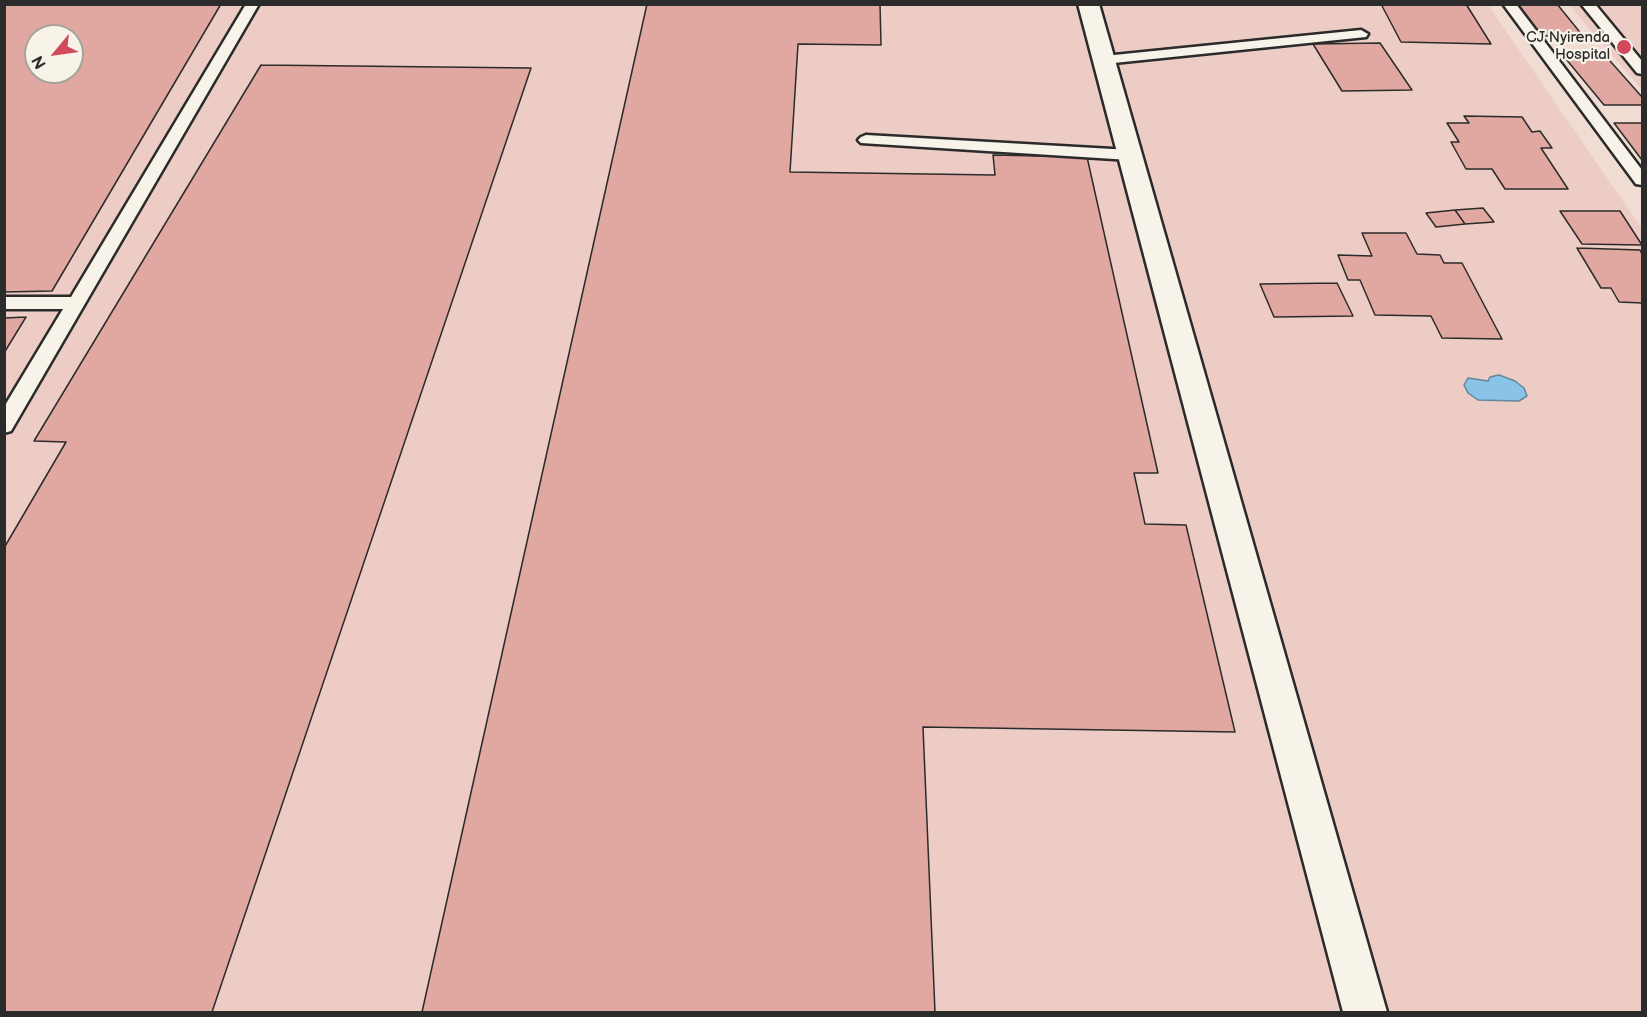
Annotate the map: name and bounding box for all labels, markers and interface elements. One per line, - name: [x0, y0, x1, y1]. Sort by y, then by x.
- north arrow: [24, 24, 84, 84]
- place label: CJ Nyirenda Hospital: [1526, 29, 1610, 64]
- marker: CJ Nyirenda Hospital: [1615, 38, 1633, 56]
- text: N: [28, 52, 51, 72]

